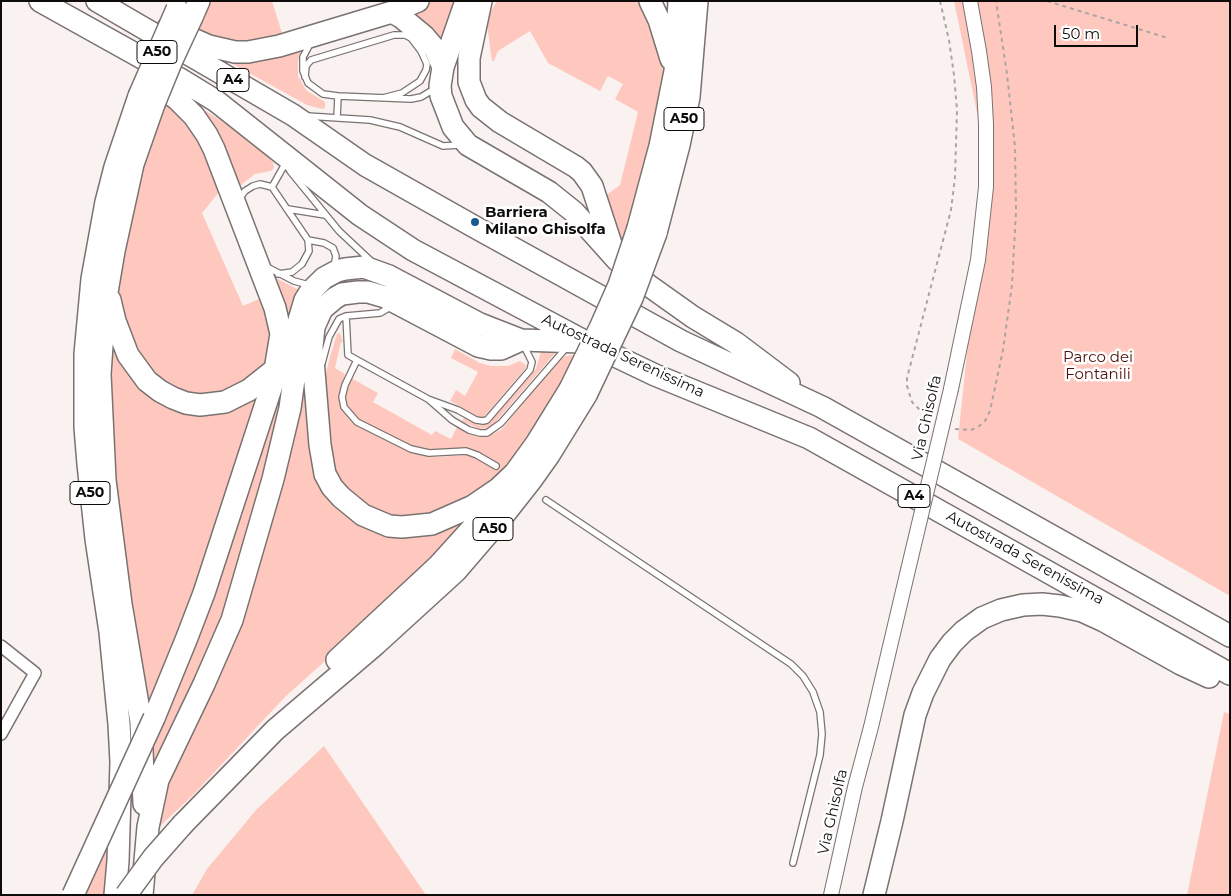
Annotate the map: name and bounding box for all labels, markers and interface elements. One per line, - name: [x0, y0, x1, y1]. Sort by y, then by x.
- scale bar: [1056, 15, 1140, 47]
- text: 50 m: [1062, 24, 1100, 43]
- road number: A50: [137, 41, 177, 64]
- road number: A4: [217, 68, 249, 92]
- road number: A50: [664, 108, 704, 130]
- place label: Barriera Milano Ghisolfa: [485, 204, 606, 239]
- marker: Barriera Milano Ghisolfa: [469, 216, 481, 228]
- street label: Autostrada Serenissima: [539, 310, 707, 402]
- park label: Parco dei Fontanili: [1063, 349, 1133, 384]
- street label: Via Ghisolfa: [908, 373, 946, 463]
- road number: A50: [70, 482, 110, 504]
- road number: A4: [898, 484, 930, 508]
- street label: Autostrada Serenissima: [943, 507, 1107, 609]
- road number: A50: [473, 518, 513, 540]
- street label: Via Ghisolfa: [814, 767, 852, 857]

